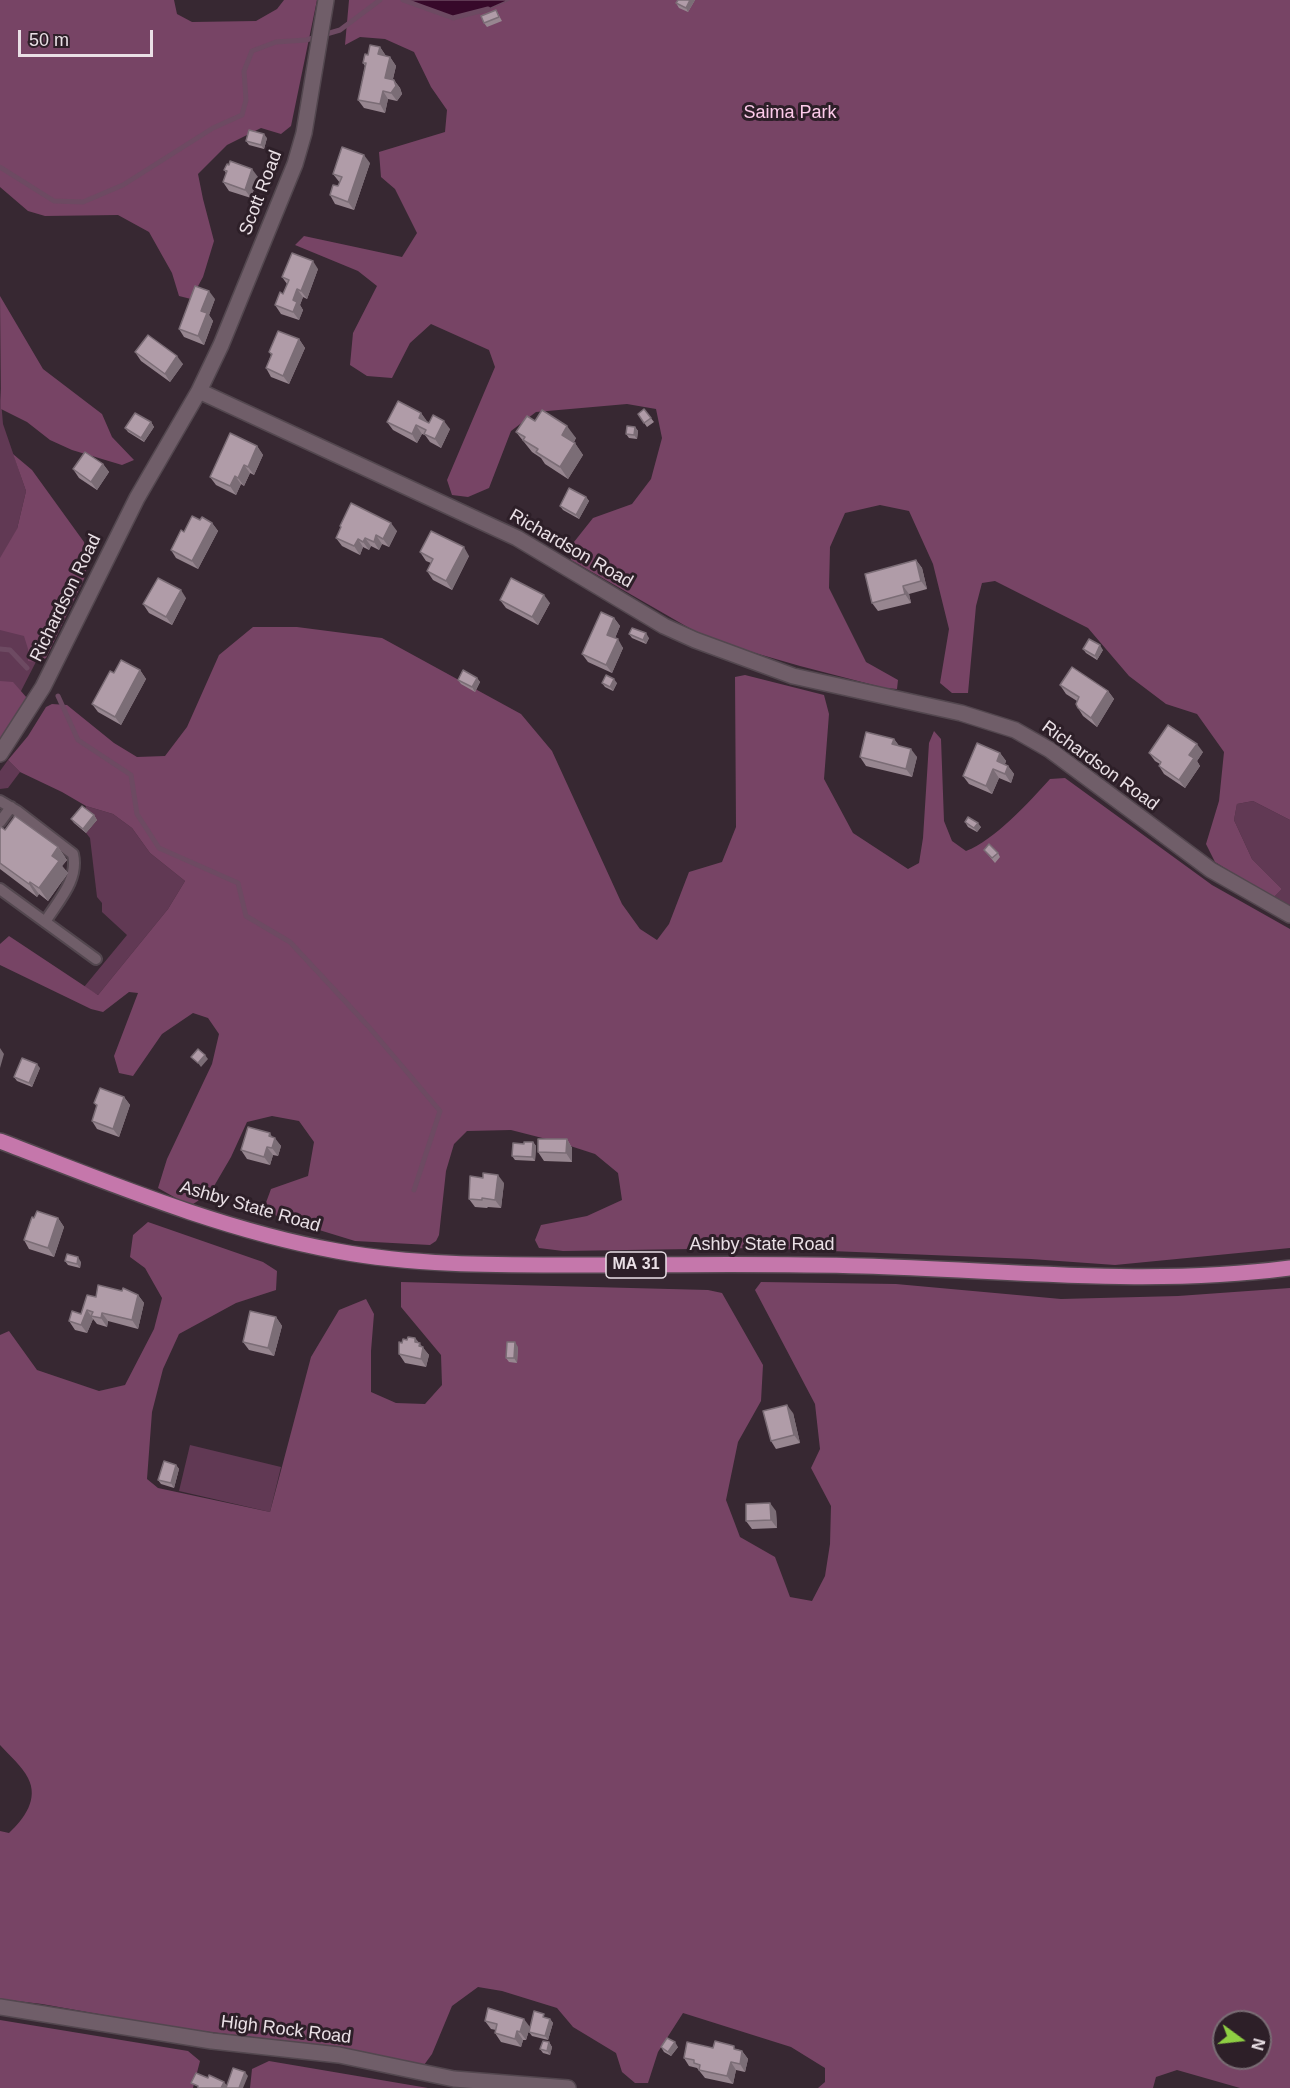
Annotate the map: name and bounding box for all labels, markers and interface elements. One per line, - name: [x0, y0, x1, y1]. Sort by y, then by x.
- scale bar: [21, 18, 156, 56]
- text: 50 m: [29, 30, 69, 50]
- park label: Saima Park: [743, 102, 837, 124]
- street label: Scott Road: [235, 148, 287, 238]
- street label: Richardson Road: [505, 505, 637, 593]
- street label: Richardson Road: [26, 531, 106, 665]
- street label: Richardson Road: [1037, 716, 1163, 816]
- street label: Ashby State Road: [177, 1177, 323, 1237]
- street label: Ashby State Road: [689, 1234, 835, 1256]
- road number: MA 31: [606, 1252, 666, 1278]
- north arrow: [1212, 2010, 1272, 2070]
- street label: High Rock Road: [220, 2011, 352, 2049]
- text: N: [1248, 2036, 1268, 2052]

